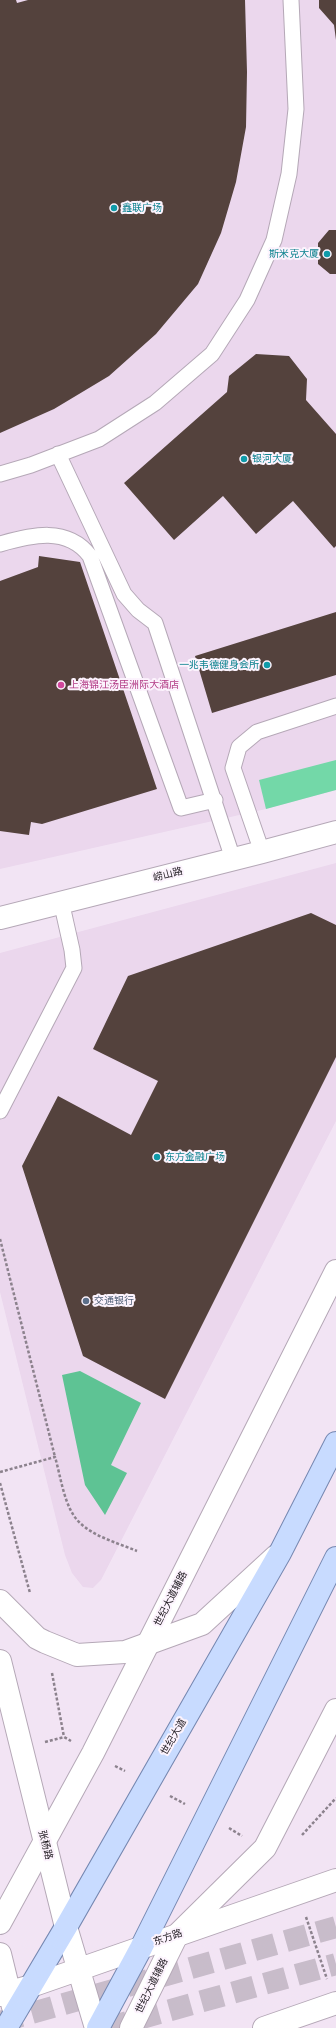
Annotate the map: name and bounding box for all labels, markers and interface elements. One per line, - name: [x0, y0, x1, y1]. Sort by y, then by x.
- place label: 鑫联广场: [122, 202, 162, 214]
- marker: 鑫联广场: [109, 203, 119, 213]
- place label: 斯米克大厦: [269, 248, 319, 260]
- marker: 斯米克大厦: [322, 249, 332, 259]
- place label: 银河大厦: [252, 453, 292, 465]
- marker: 银河大厦: [239, 454, 249, 464]
- place label: 一兆韦德健身会所: [179, 659, 259, 671]
- marker: 一兆韦德健身会所: [262, 660, 272, 670]
- place label: 上海锦江汤臣洲际大酒店: [69, 679, 179, 691]
- marker: 上海锦江汤臣洲际大酒店: [56, 680, 66, 690]
- street label: 崂山路: [152, 866, 184, 884]
- place label: 东方金融广场: [165, 1151, 225, 1163]
- marker: 东方金融广场: [152, 1152, 162, 1162]
- place label: 交通银行: [94, 1295, 134, 1307]
- marker: 交通银行: [81, 1296, 91, 1306]
- street label: 世纪大道辅路: [152, 1570, 190, 1628]
- street label: 世纪大道: [159, 1717, 189, 1757]
- street label: 张杨路: [36, 1829, 54, 1861]
- street label: 东方路: [152, 1927, 184, 1949]
- street label: 世纪大道辅路: [133, 1956, 171, 2016]

